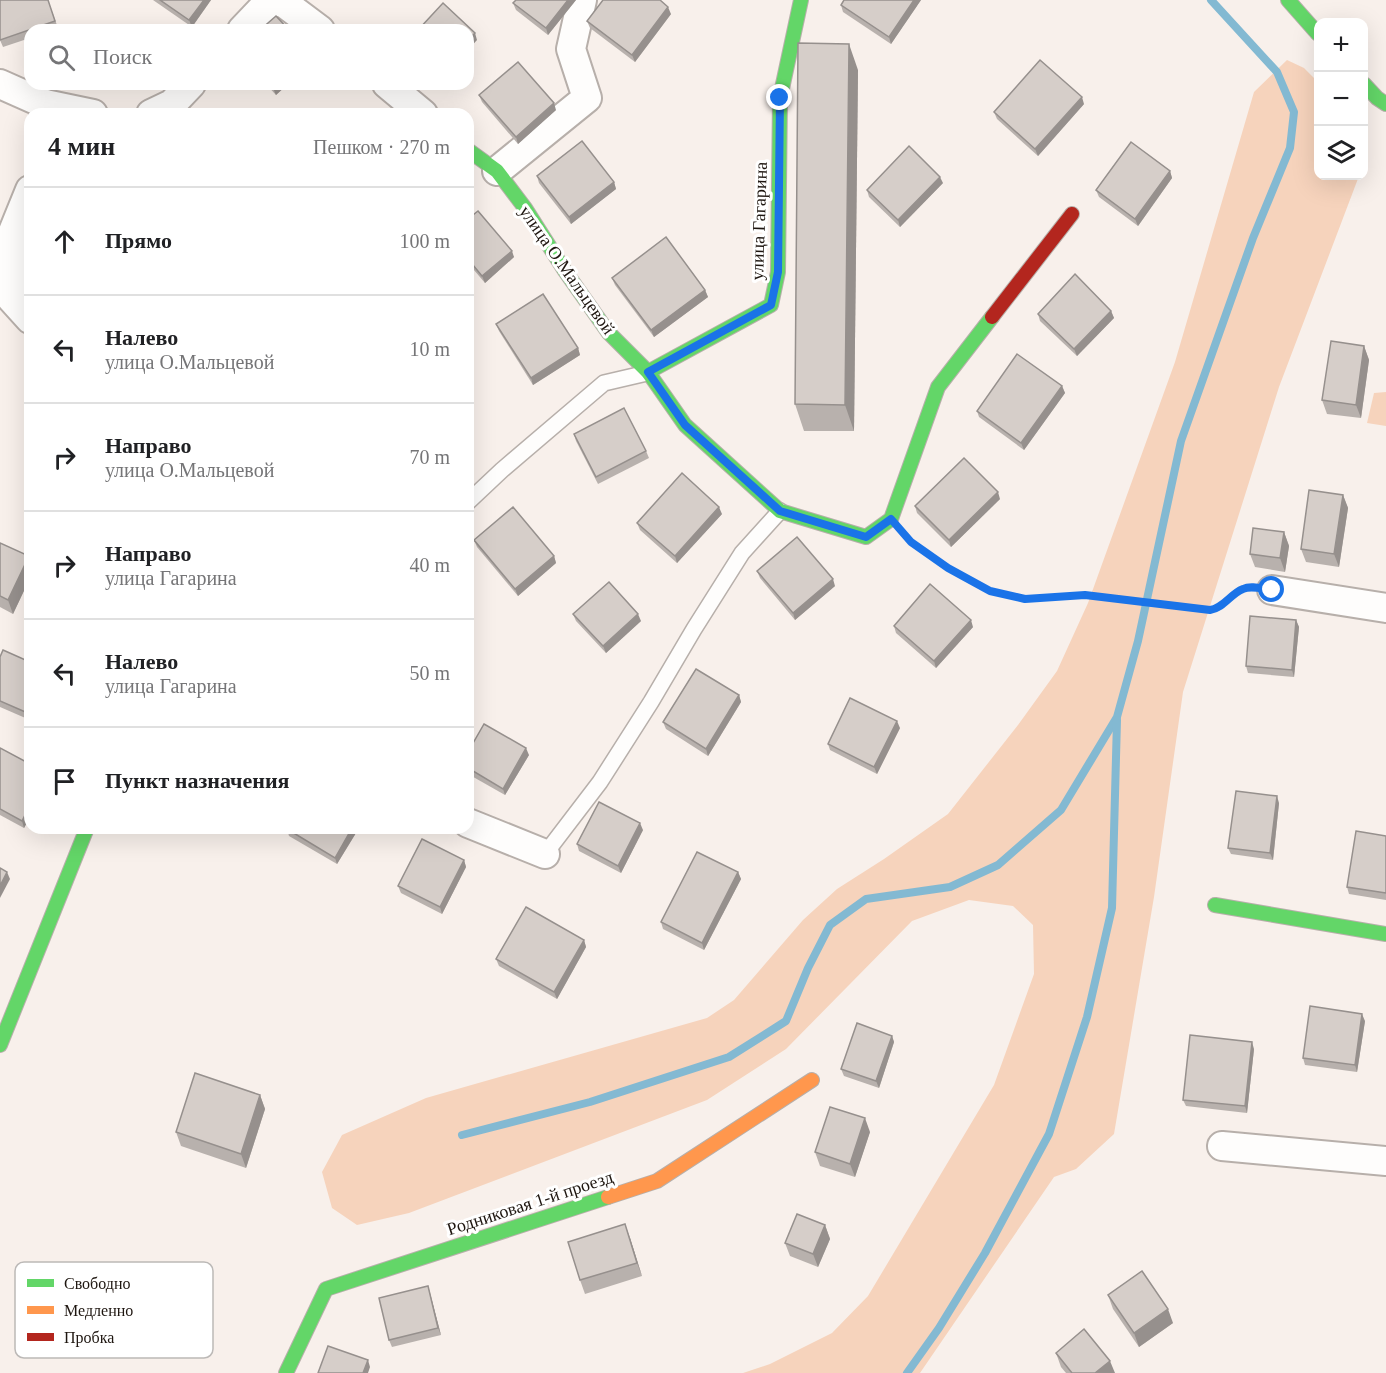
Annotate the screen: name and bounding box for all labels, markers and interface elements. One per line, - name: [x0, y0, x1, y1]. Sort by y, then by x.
- map controls: [1314, 18, 1368, 180]
- button: +: [1314, 18, 1368, 72]
- search box: [24, 24, 474, 90]
- icon: search: [45, 41, 78, 74]
- text: Поиск: [93, 44, 152, 69]
- button: −: [1314, 72, 1368, 126]
- route end: [766, 84, 792, 110]
- button: layers: [1314, 126, 1368, 180]
- text: 4 мин: [48, 132, 115, 161]
- text: Пешком · 270 m: [313, 136, 450, 158]
- street label: улица Гагарина: [747, 161, 771, 281]
- street label: улица О.Мальцевой: [515, 202, 619, 338]
- icon: ahead: [48, 225, 81, 258]
- text: Прямо: [105, 228, 172, 253]
- text: 100 m: [399, 230, 450, 252]
- text: Налево: [105, 325, 178, 350]
- icon: left: [48, 333, 81, 366]
- text: 10 m: [409, 338, 450, 360]
- text: улица О.Мальцевой: [105, 351, 274, 373]
- text: Направо: [105, 433, 191, 458]
- icon: right: [48, 441, 81, 474]
- text: 70 m: [409, 446, 450, 468]
- text: улица О.Мальцевой: [105, 459, 274, 481]
- text: Направо: [105, 541, 191, 566]
- icon: right: [48, 549, 81, 582]
- text: 40 m: [409, 554, 450, 576]
- text: улица Гагарина: [105, 567, 237, 589]
- route start: [1258, 576, 1284, 602]
- text: Налево: [105, 649, 178, 674]
- icon: left: [48, 657, 81, 690]
- text: 50 m: [409, 662, 450, 684]
- text: улица Гагарина: [105, 675, 237, 697]
- icon: arrive: [48, 765, 81, 798]
- text: Пункт назначения: [105, 768, 290, 793]
- street label: Родниковая 1-й проезд: [444, 1167, 616, 1239]
- legend: [15, 1262, 213, 1358]
- text: Свободно: [64, 1275, 131, 1293]
- text: Медленно: [64, 1302, 133, 1320]
- text: Пробка: [64, 1329, 114, 1347]

